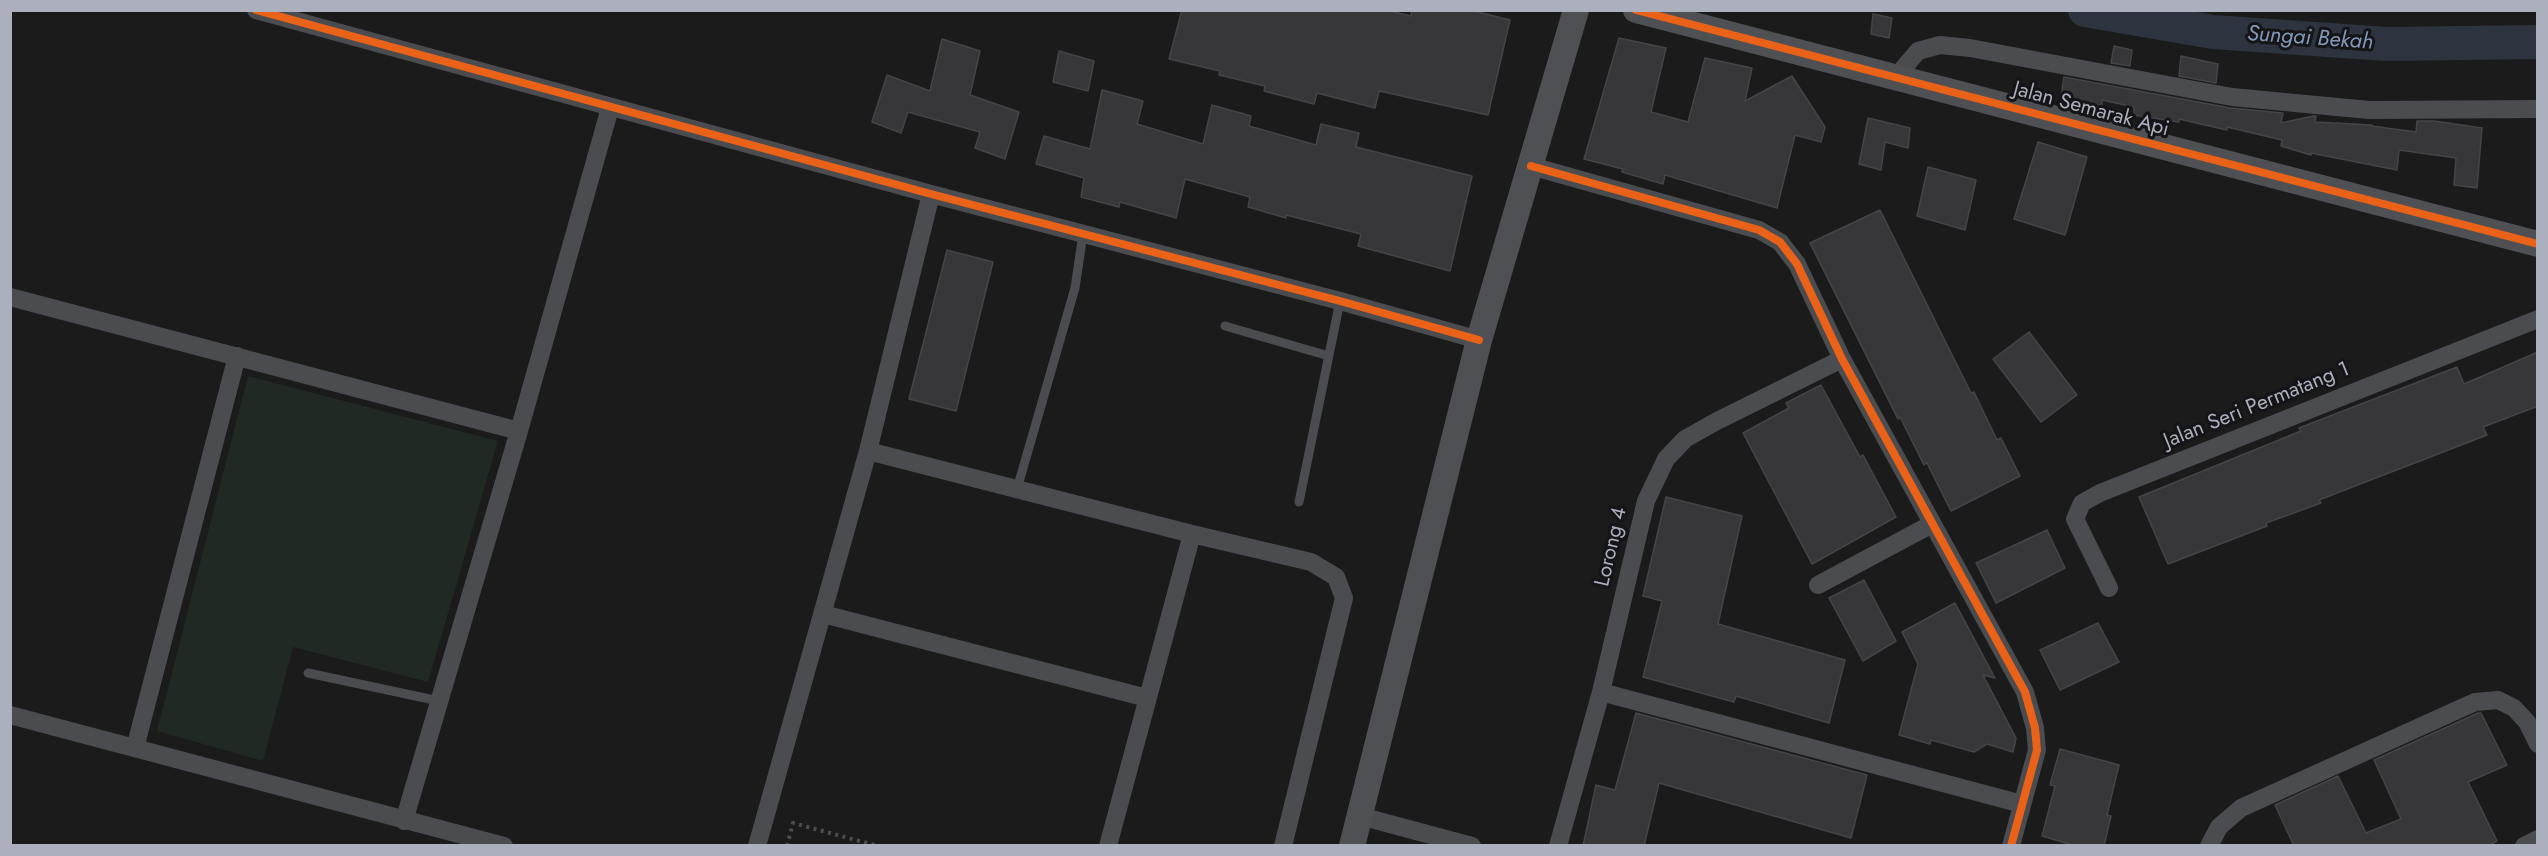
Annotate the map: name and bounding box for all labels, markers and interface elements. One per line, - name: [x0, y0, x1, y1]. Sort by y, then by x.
- water label: Sungai Bekah: [2246, 21, 2374, 57]
- street label: Jalan Semarak Api: [2010, 77, 2172, 143]
- street label: Jalan Seri Permatang 1: [2161, 357, 2353, 455]
- street label: Lorong 4: [1591, 505, 1633, 589]

